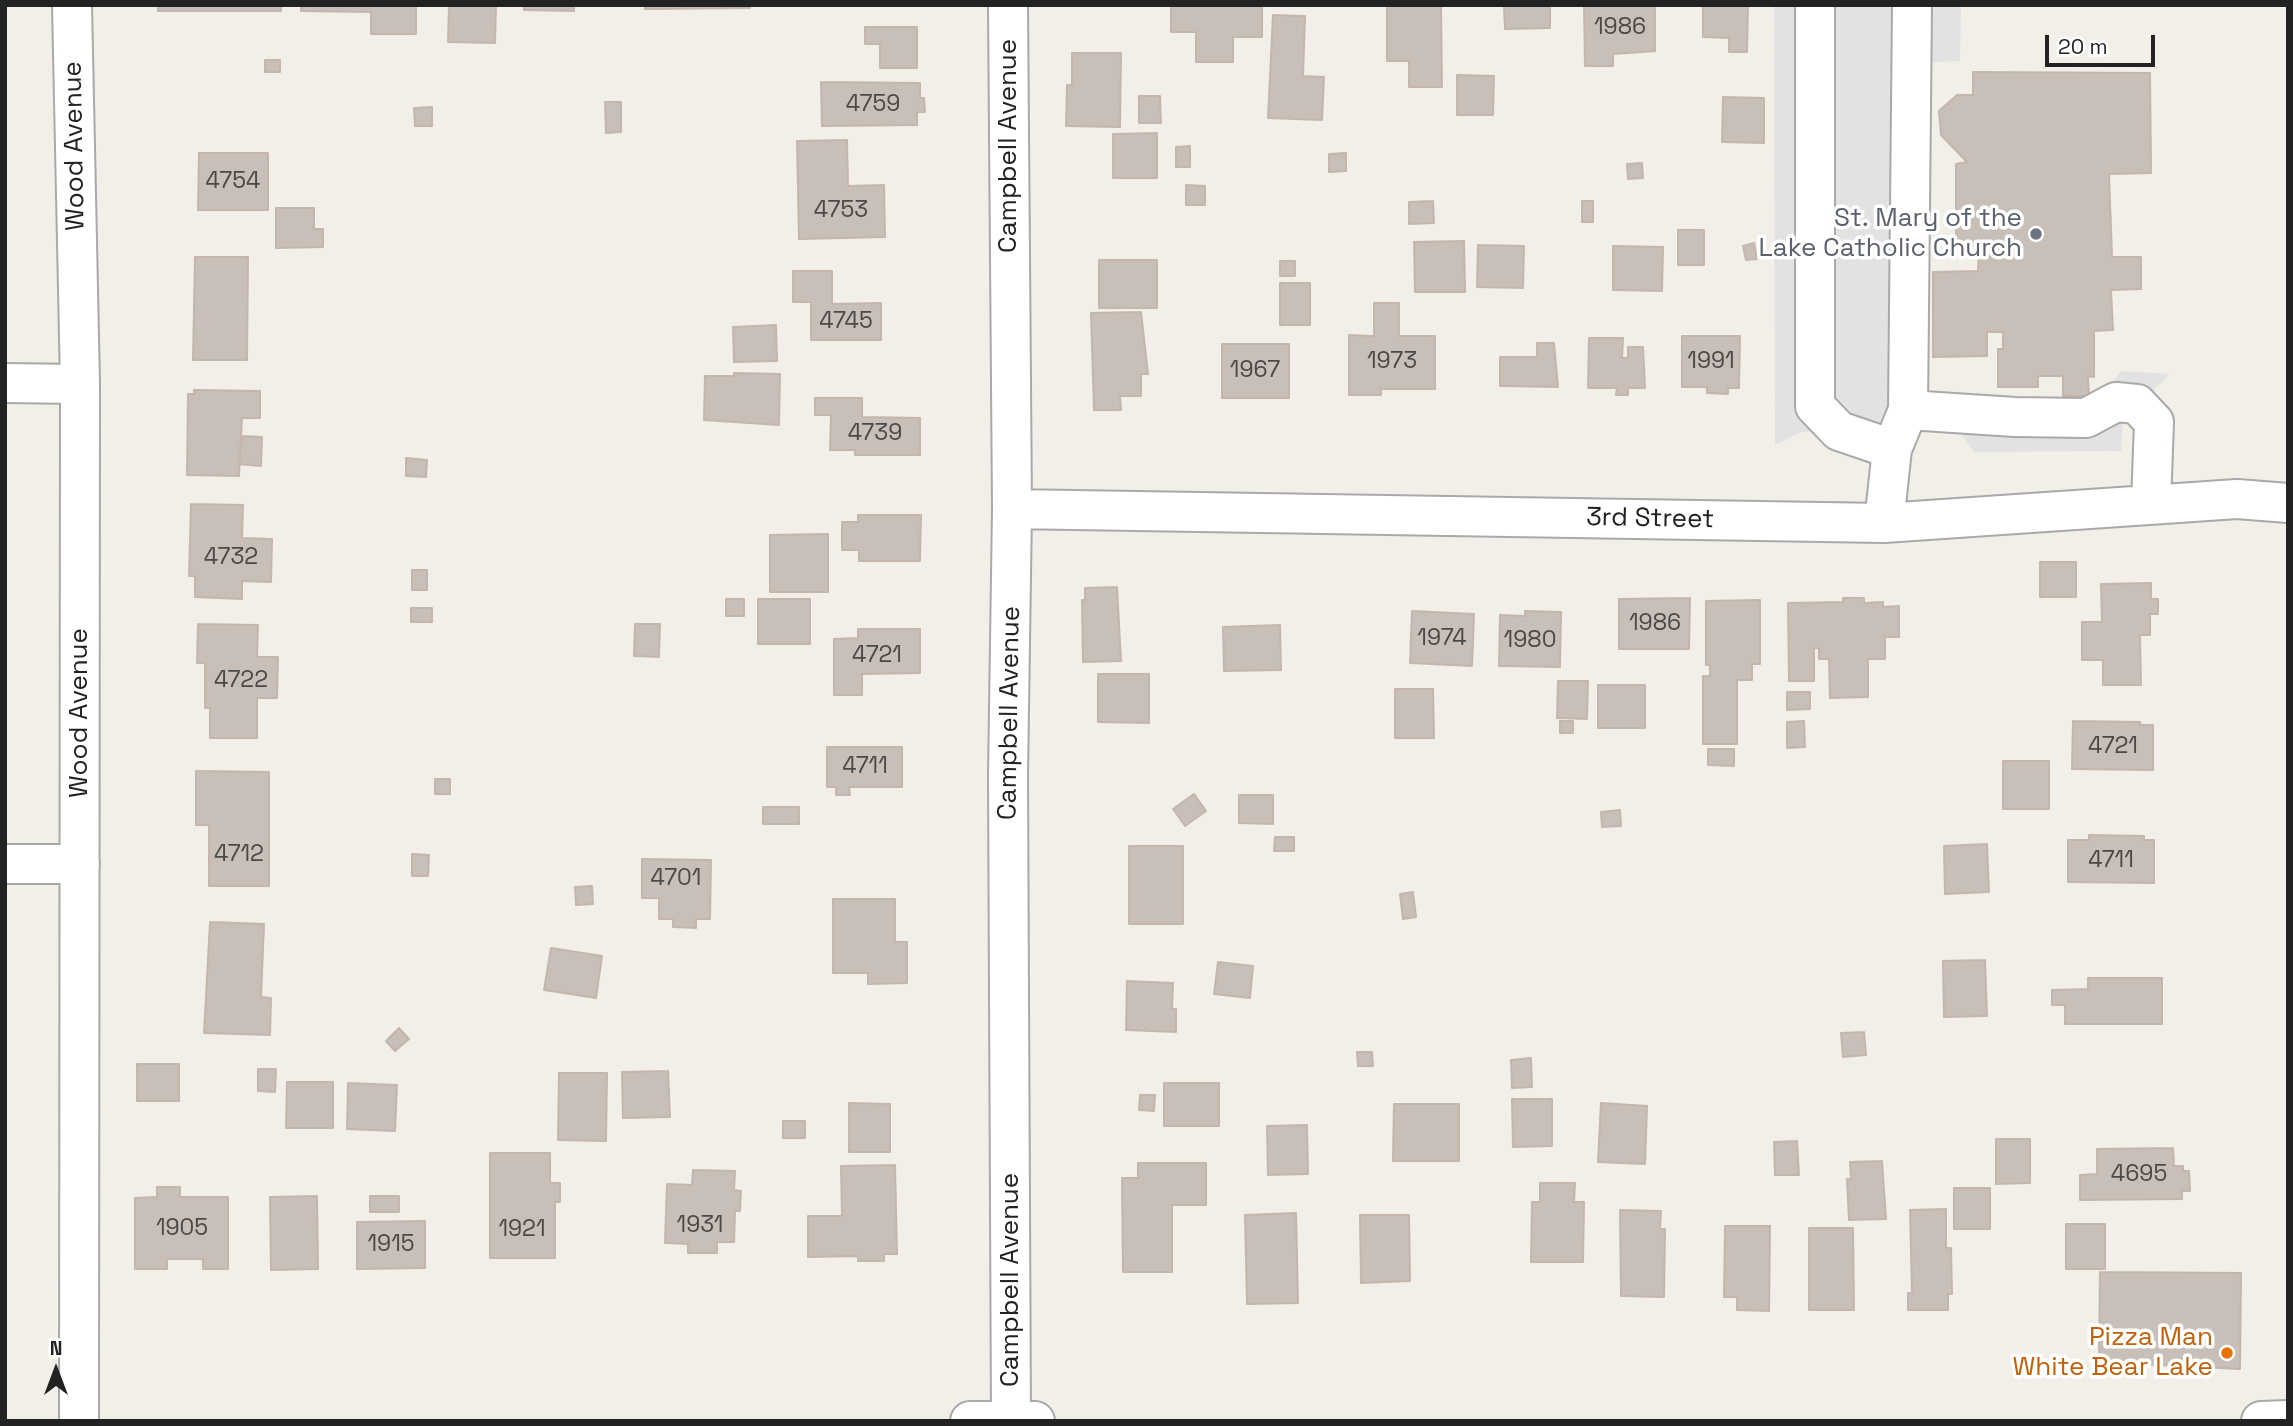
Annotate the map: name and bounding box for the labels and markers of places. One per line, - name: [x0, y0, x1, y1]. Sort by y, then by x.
- place label: St. Mary of the Lake Catholic Church: [1759, 203, 2022, 264]
- marker: St. Mary of the Lake Catholic Church: [2028, 226, 2044, 242]
- place label: Pizza Man White Bear Lake: [2013, 1322, 2213, 1384]
- marker: Pizza Man White Bear Lake: [2219, 1345, 2235, 1361]

